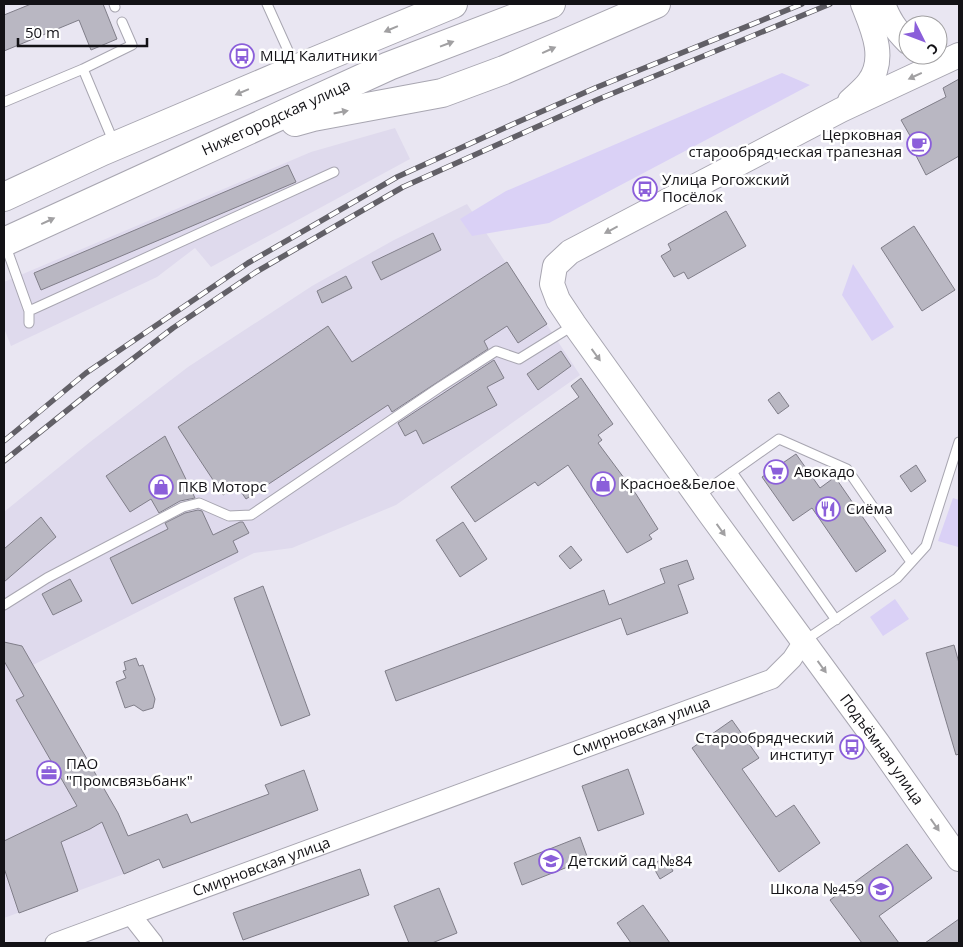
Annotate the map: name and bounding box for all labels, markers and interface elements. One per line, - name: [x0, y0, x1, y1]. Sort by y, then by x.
- scale bar: [18, 15, 146, 47]
- north arrow: [898, 15, 948, 65]
- text: 50 m: [25, 22, 60, 42]
- one-way arrow: [384, 25, 398, 33]
- text: С: [923, 39, 943, 59]
- one-way arrow: [439, 40, 454, 47]
- bus stop icon: МЦД Калитники: [229, 43, 255, 69]
- place label: МЦД Калитники: [260, 45, 378, 65]
- one-way arrow: [542, 46, 556, 54]
- one-way arrow: [908, 72, 922, 80]
- street label: Нижегородская улица: [198, 74, 353, 159]
- one-way arrow: [234, 88, 249, 96]
- one-way arrow: [333, 107, 349, 115]
- place label: Церковная старообрядческая трапезная: [688, 124, 902, 161]
- cafe icon: Церковная старообрядческая трапезная: [906, 131, 932, 157]
- place label: Улица Рогожский Посёлок: [662, 169, 790, 206]
- bus stop icon: Улица Рогожский Посёлок: [632, 176, 658, 202]
- one-way arrow: [41, 217, 55, 225]
- one-way arrow: [604, 226, 619, 234]
- one-way arrow: [591, 348, 601, 362]
- supermarket icon: Авокадо: [763, 459, 789, 485]
- place label: Авокадо: [794, 461, 855, 481]
- shop icon: Красное&Белое: [590, 471, 616, 497]
- place label: Красное&Белое: [620, 473, 735, 493]
- shop icon: ПКВ Моторс: [148, 474, 174, 500]
- place label: ПКВ Моторс: [178, 476, 267, 496]
- restaurant icon: Сиёма: [815, 496, 841, 522]
- place label: Сиёма: [846, 498, 893, 518]
- one-way arrow: [716, 523, 726, 537]
- one-way arrow: [817, 660, 827, 674]
- street label: Подъёмная улица: [836, 690, 929, 808]
- street label: Смирновская улица: [570, 692, 713, 761]
- place label: Старообрядческий институт: [695, 727, 834, 764]
- bus stop icon: Старообрядческий институт: [839, 734, 865, 760]
- place label: ПАО "Промсвязьбанк": [66, 753, 193, 790]
- office icon: ПАО "Промсвязьбанк": [36, 760, 62, 786]
- one-way arrow: [930, 818, 940, 832]
- street label: Смирновская улица: [189, 832, 333, 901]
- school or university icon: Детский сад №84: [538, 848, 564, 874]
- place label: Детский сад №84: [568, 850, 693, 870]
- school or university icon: Школа №459: [868, 876, 894, 902]
- place label: Школа №459: [770, 878, 864, 898]

